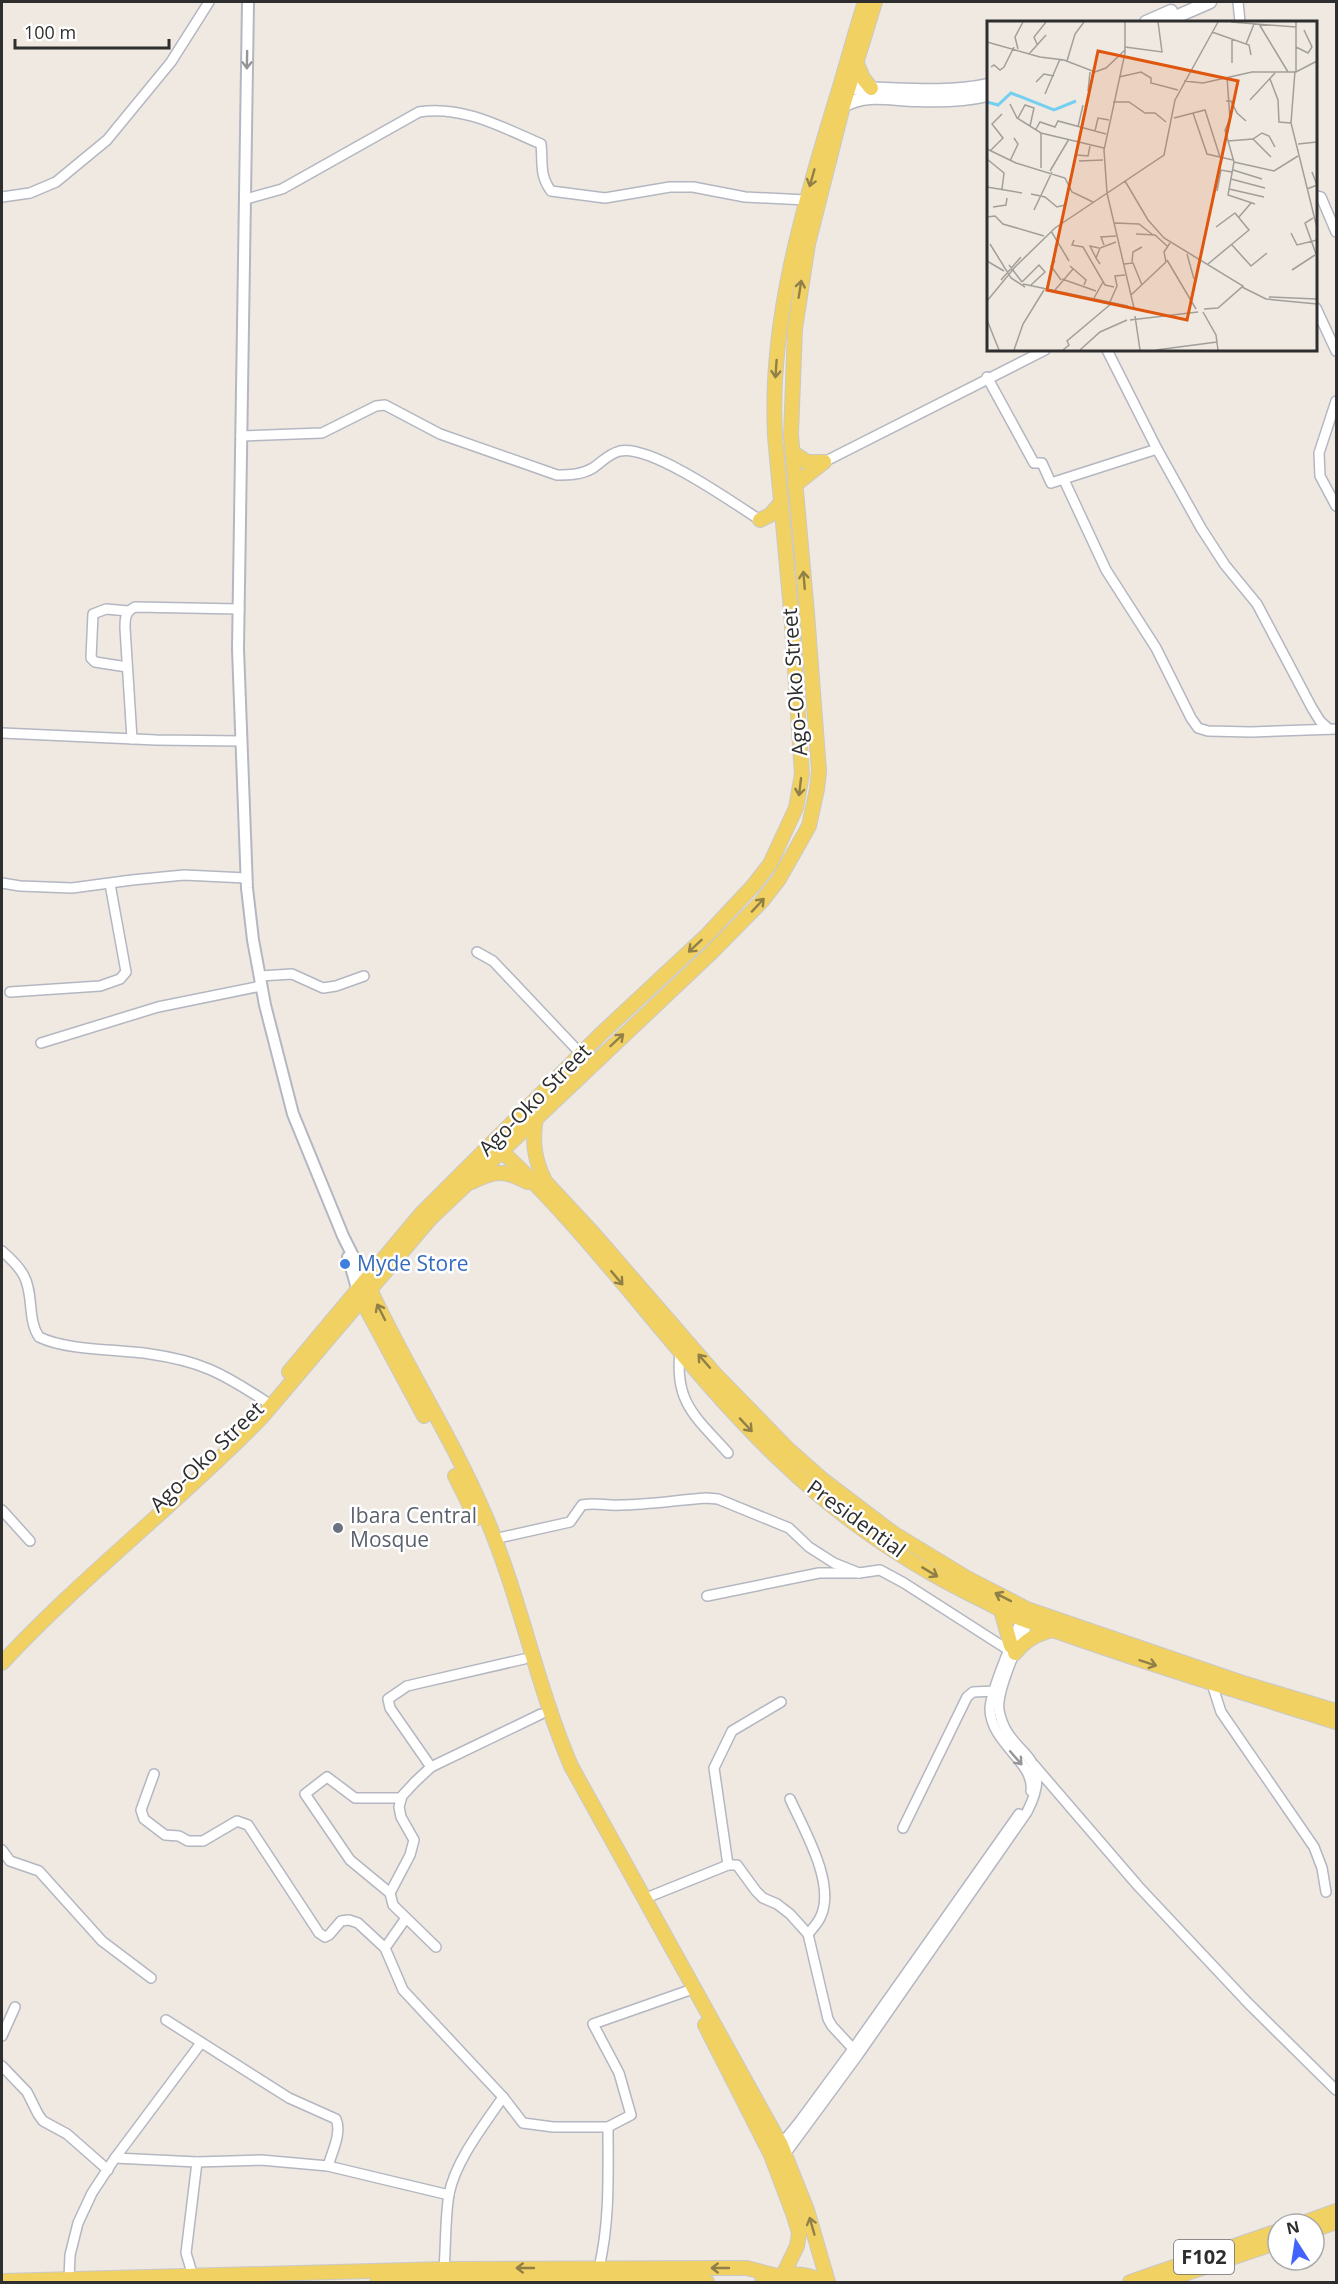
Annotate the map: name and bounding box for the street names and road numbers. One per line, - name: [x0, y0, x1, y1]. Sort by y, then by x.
- street label: Ago-Oko Street: [775, 607, 813, 757]
- street label: Ago-Oko Street: [472, 1037, 597, 1162]
- street label: Ago-Oko Street: [143, 1395, 269, 1518]
- street label: Presidential: [802, 1473, 912, 1563]
- road number: F102: [1174, 2240, 1234, 2274]

